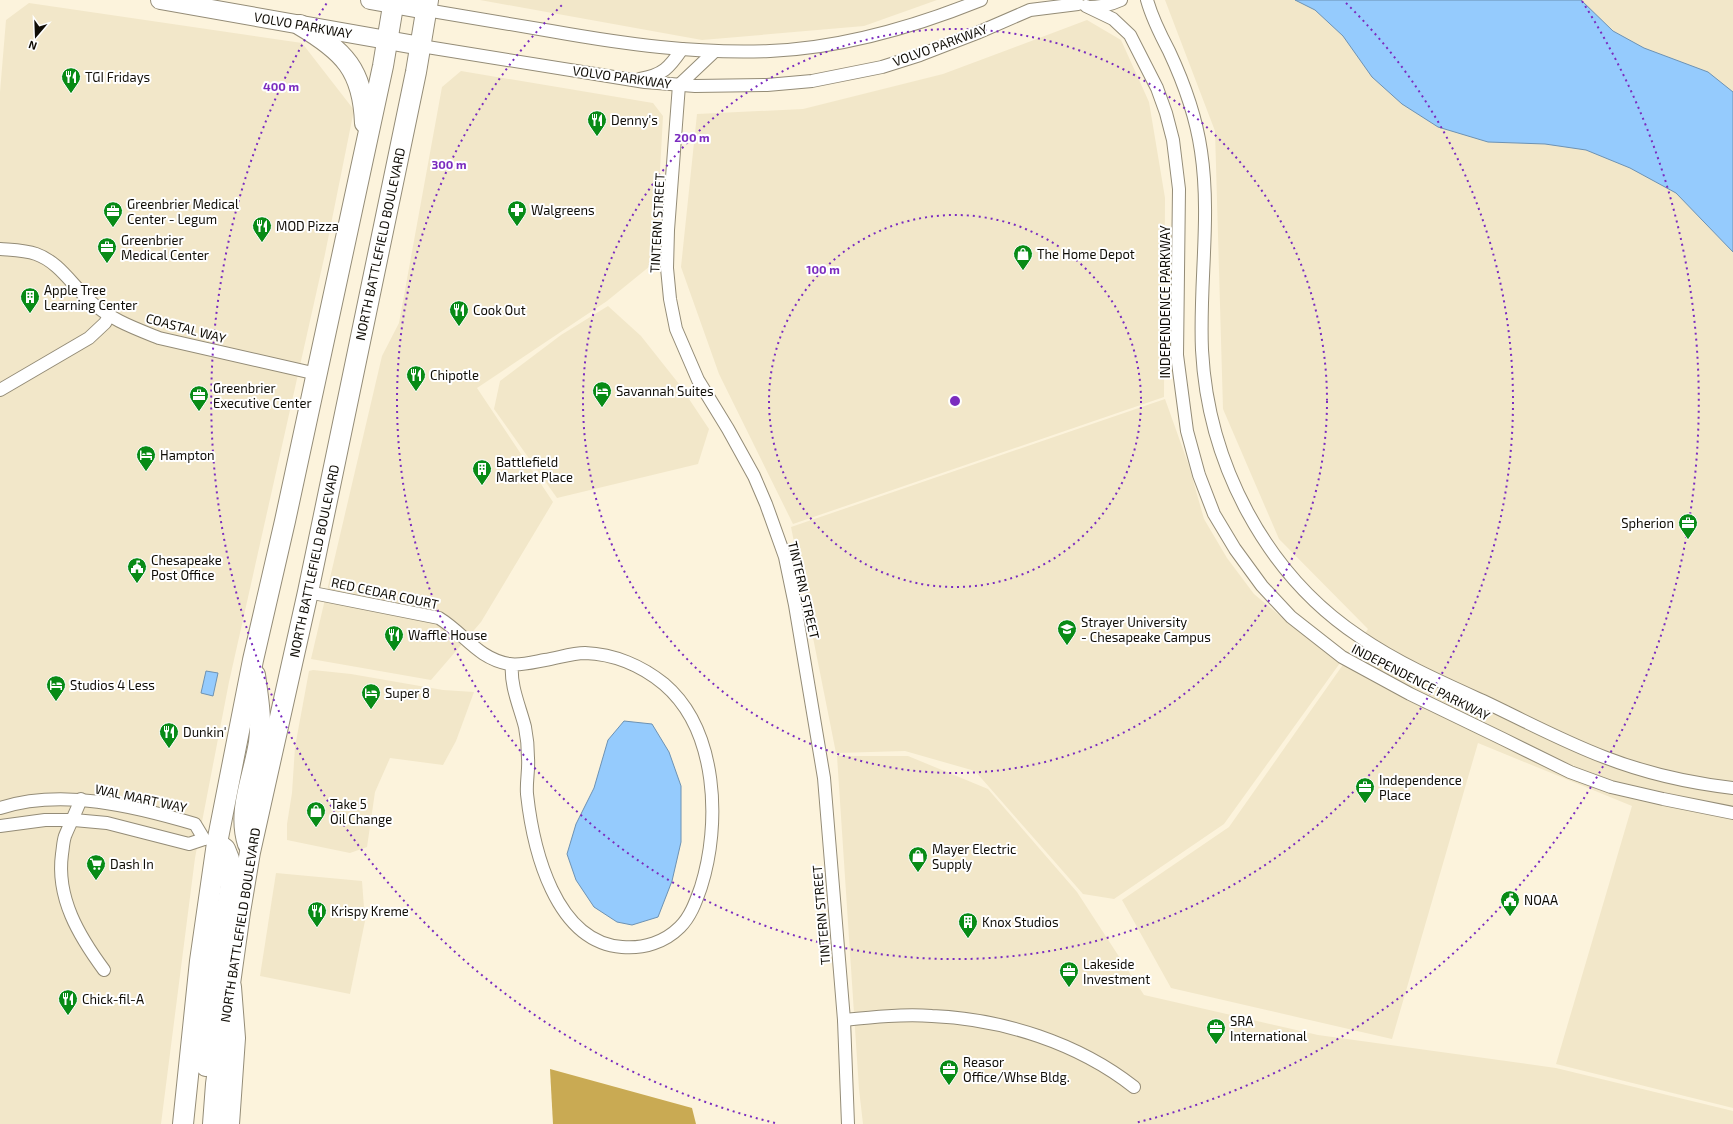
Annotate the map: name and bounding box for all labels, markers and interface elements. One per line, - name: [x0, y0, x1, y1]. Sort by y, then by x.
- street label: VOLVO PARKWAY: [253, 8, 354, 42]
- north arrow: [16, 16, 56, 56]
- street label: VOLVO PARKWAY: [891, 20, 990, 70]
- text: N: [27, 38, 38, 53]
- street label: VOLVO PARKWAY: [572, 62, 673, 92]
- restaurant icon: TGI Fridays: [60, 66, 82, 94]
- place label: TGI Fridays: [85, 69, 150, 85]
- text: 400 m: [263, 79, 299, 93]
- restaurant icon: Denny's: [586, 109, 608, 137]
- place label: Denny's: [611, 112, 658, 128]
- text: 200 m: [674, 130, 710, 144]
- street label: NORTH BATTLEFIELD BOULEVARD: [352, 146, 408, 342]
- text: 300 m: [431, 157, 467, 171]
- street label: TINTERN STREET: [646, 172, 668, 273]
- place label: Greenbrier Medical Center - Legum: [127, 196, 239, 227]
- pharmacy icon: Walgreens: [506, 199, 528, 227]
- office icon: Greenbrier Medical Center - Legum: [102, 200, 124, 228]
- place label: Walgreens: [531, 202, 595, 218]
- restaurant icon: MOD Pizza: [251, 215, 273, 243]
- place label: MOD Pizza: [276, 218, 339, 234]
- street label: INDEPENDENCE PARKWAY: [1157, 225, 1173, 379]
- place label: Greenbrier Medical Center: [121, 232, 209, 263]
- office icon: Greenbrier Medical Center: [96, 236, 118, 264]
- shop icon: The Home Depot: [1012, 243, 1034, 271]
- place label: The Home Depot: [1037, 246, 1135, 262]
- text: 100 m: [806, 262, 840, 276]
- place label: Apple Tree Learning Center: [44, 282, 138, 313]
- building icon: Apple Tree Learning Center: [19, 286, 41, 314]
- restaurant icon: Cook Out: [448, 299, 470, 327]
- place label: Cook Out: [473, 302, 526, 318]
- street label: COASTAL WAY: [144, 310, 228, 347]
- restaurant icon: Chipotle: [405, 364, 427, 392]
- place label: Chipotle: [430, 367, 479, 383]
- place label: Greenbrier Executive Center: [213, 380, 312, 411]
- hotel icon: Savannah Suites: [591, 380, 613, 408]
- place label: Savannah Suites: [616, 383, 714, 399]
- office icon: Greenbrier Executive Center: [188, 384, 210, 412]
- centre of rings: [948, 394, 962, 408]
- hotel icon: Hampton: [135, 444, 157, 472]
- place label: Hampton: [160, 447, 215, 463]
- place label: Battlefield Market Place: [496, 454, 573, 485]
- building icon: Battlefield Market Place: [471, 458, 493, 486]
- street label: NORTH BATTLEFIELD BOULEVARD: [286, 463, 342, 659]
- office icon: Spherion: [1677, 512, 1699, 540]
- place label: Spherion: [1621, 515, 1674, 531]
- street label: TINTERN STREET: [785, 539, 823, 641]
- place label: Chesapeake Post Office: [151, 552, 222, 583]
- public building icon: Chesapeake Post Office: [126, 556, 148, 584]
- street label: RED CEDAR COURT: [330, 574, 441, 612]
- place label: Strayer University - Chesapeake Campus: [1081, 614, 1211, 645]
- school or university icon: Strayer University - Chesapeake Campus: [1056, 618, 1078, 646]
- restaurant icon: Waffle House: [383, 624, 405, 652]
- place label: Waffle House: [408, 627, 487, 643]
- street label: INDEPENDENCE PARKWAY: [1349, 640, 1493, 724]
- hotel icon: Studios 4 Less: [45, 674, 67, 702]
- place label: Studios 4 Less: [70, 677, 155, 693]
- hotel icon: Super 8: [360, 682, 382, 710]
- place label: Super 8: [385, 685, 430, 701]
- restaurant icon: Dunkin': [158, 721, 180, 749]
- place label: Dunkin': [183, 724, 227, 740]
- place label: Independence Place: [1379, 772, 1462, 803]
- office icon: Independence Place: [1354, 776, 1376, 804]
- street label: WAL MART WAY: [94, 780, 189, 816]
- place label: Take 5 Oil Change: [330, 796, 392, 827]
- shop icon: Take 5 Oil Change: [305, 800, 327, 828]
- street label: NORTH BATTLEFIELD BOULEVARD: [217, 827, 263, 1023]
- place label: Mayer Electric Supply: [932, 841, 1016, 872]
- shop icon: Mayer Electric Supply: [907, 845, 929, 873]
- supermarket icon: Dash In: [85, 853, 107, 881]
- place label: Dash In: [110, 856, 154, 872]
- street label: TINTERN STREET: [809, 864, 833, 966]
- public building icon: NOAA: [1499, 889, 1521, 917]
- place label: NOAA: [1524, 892, 1558, 908]
- restaurant icon: Krispy Kreme: [306, 900, 328, 928]
- place label: Krispy Kreme: [331, 903, 409, 919]
- building icon: Knox Studios: [957, 911, 979, 939]
- place label: Knox Studios: [982, 914, 1058, 930]
- place label: Lakeside Investment: [1083, 956, 1150, 987]
- office icon: Lakeside Investment: [1058, 960, 1080, 988]
- restaurant icon: Chick-fil-A: [57, 988, 79, 1016]
- place label: Chick-fil-A: [82, 991, 144, 1007]
- place label: SRA International: [1230, 1013, 1307, 1044]
- office icon: SRA International: [1205, 1017, 1227, 1045]
- place label: Reasor Office/Whse Bldg.: [963, 1054, 1070, 1085]
- office icon: Reasor Office/Whse Bldg.: [938, 1058, 960, 1086]

